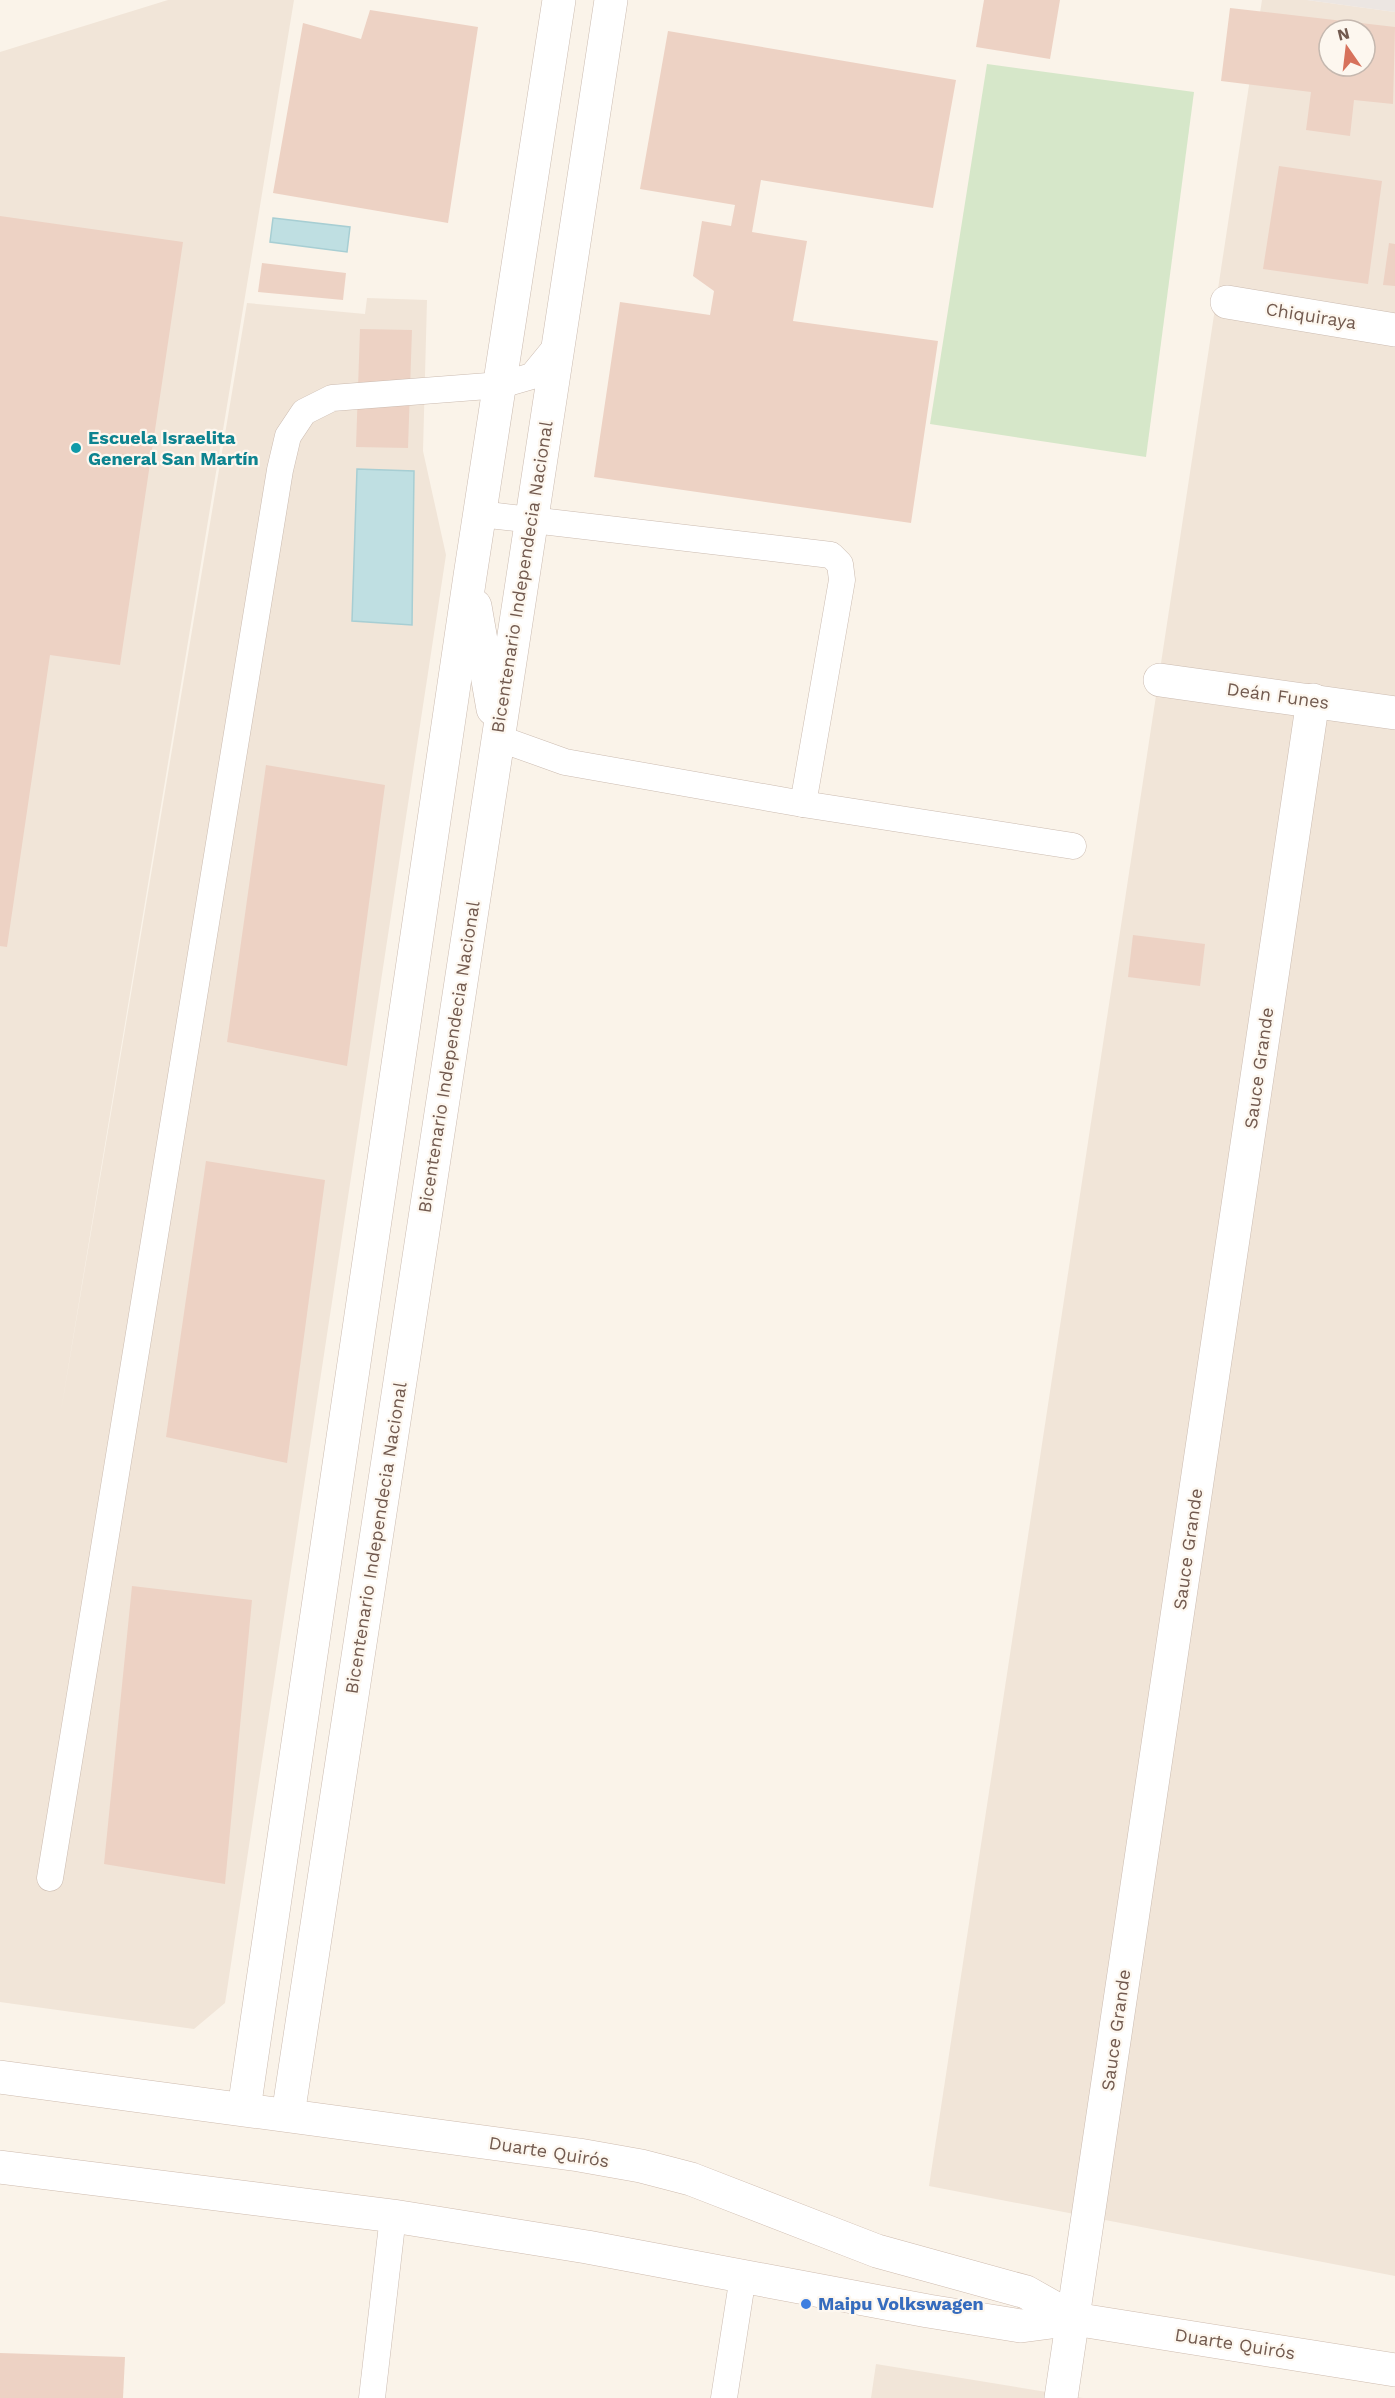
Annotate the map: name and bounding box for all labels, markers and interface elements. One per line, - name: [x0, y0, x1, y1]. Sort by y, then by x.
- north arrow: [1317, 18, 1377, 78]
- text: N: [1335, 23, 1352, 45]
- street label: Chiquiraya: [1264, 298, 1358, 333]
- street label: Bicentenario Independecia Nacional: [486, 419, 557, 734]
- place label: Escuela Israelita General San Martín: [88, 427, 259, 469]
- marker: Escuela Israelita General San Martín: [69, 441, 83, 455]
- street label: Deán Funes: [1226, 678, 1331, 713]
- street label: Bicentenario Independecia Nacional: [413, 899, 484, 1214]
- street label: Sauce Grande: [1240, 1006, 1277, 1130]
- street label: Bicentenario Independecia Nacional: [340, 1380, 411, 1695]
- street label: Sauce Grande: [1169, 1487, 1206, 1611]
- street label: Sauce Grande: [1097, 1968, 1134, 2092]
- street label: Duarte Quirós: [487, 2132, 611, 2171]
- place label: Maipu Volkswagen: [818, 2293, 984, 2314]
- marker: Maipu Volkswagen: [799, 2297, 813, 2311]
- street label: Duarte Quirós: [1173, 2324, 1297, 2363]

